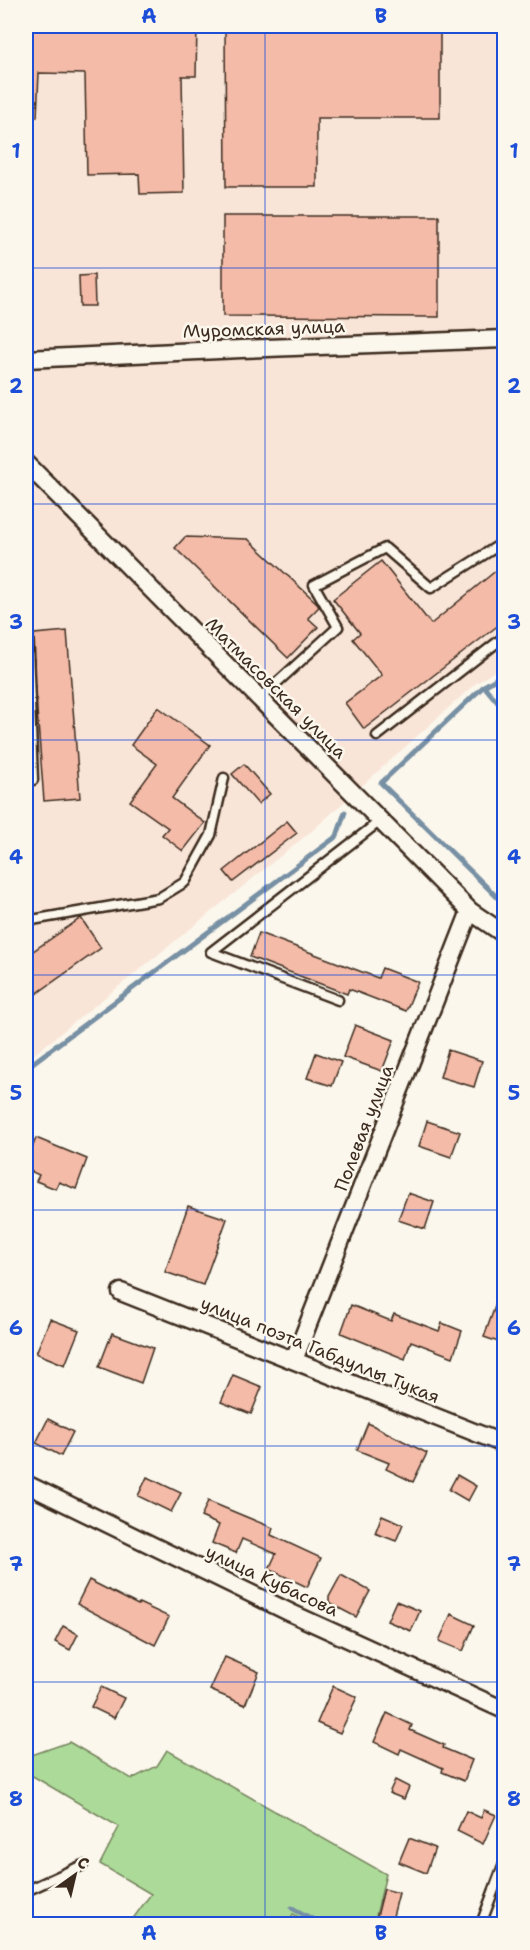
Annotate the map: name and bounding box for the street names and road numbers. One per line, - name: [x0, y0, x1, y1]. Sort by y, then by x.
- street label: Муромская улица: [182, 314, 346, 344]
- street label: Матмасовская улица: [200, 612, 352, 764]
- street label: Полевая улица: [329, 1061, 399, 1195]
- street label: улица поэта Габдуллы Тукая: [197, 1291, 443, 1409]
- street label: улица Кубасова: [202, 1540, 342, 1622]

